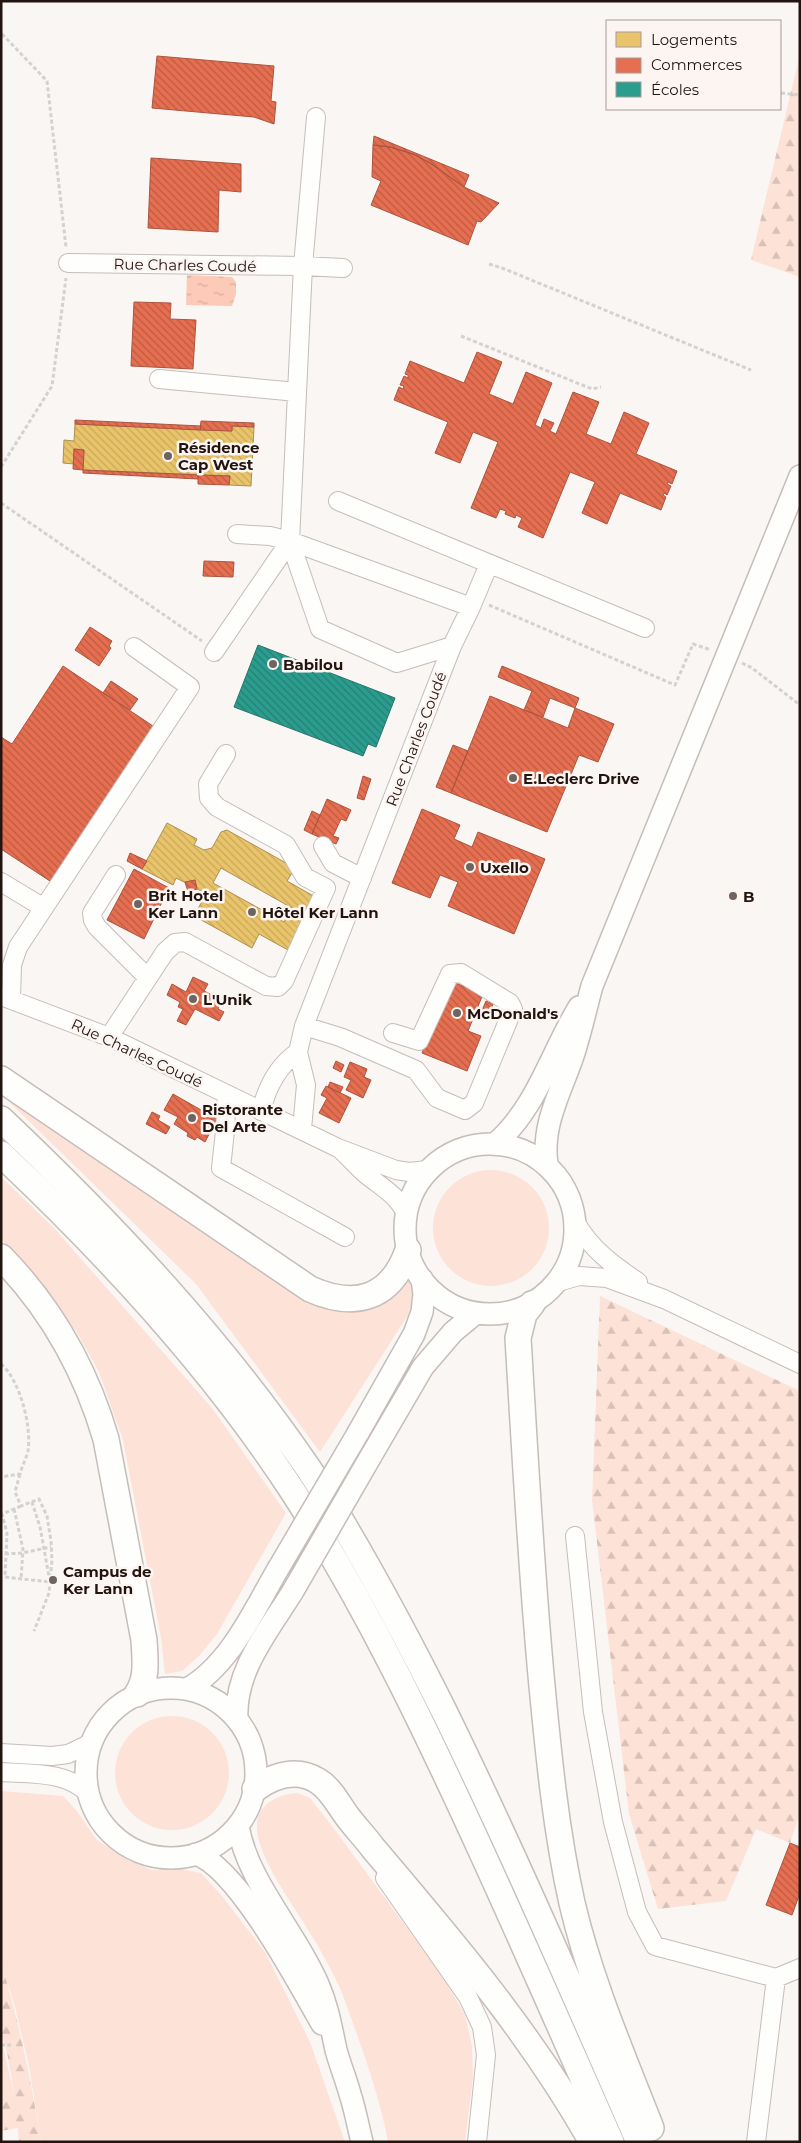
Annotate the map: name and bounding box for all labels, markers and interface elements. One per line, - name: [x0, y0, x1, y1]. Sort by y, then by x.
- legend: [606, 20, 781, 110]
- text: Logements: [651, 30, 737, 49]
- text: Commerces: [651, 55, 742, 74]
- text: Écoles: [651, 80, 699, 99]
- street label: Rue Charles Coudé: [113, 254, 257, 276]
- place label: Résidence Cap West: [178, 438, 259, 474]
- marker: Résidence Cap West: [162, 450, 174, 462]
- place label: Babilou: [283, 655, 343, 674]
- marker: Babilou: [267, 658, 279, 670]
- street label: Rue Charles Coudé: [382, 669, 450, 809]
- place label: E.Leclerc Drive: [523, 769, 639, 788]
- marker: E.Leclerc Drive: [507, 772, 519, 784]
- place label: Uxello: [480, 858, 529, 877]
- marker: Uxello: [464, 861, 476, 873]
- place label: Brit Hotel Ker Lann: [148, 886, 223, 922]
- place label: B: [743, 887, 754, 906]
- marker: B: [727, 890, 739, 902]
- marker: Brit Hotel Ker Lann: [132, 898, 144, 910]
- place label: Hôtel Ker Lann: [262, 903, 379, 922]
- marker: Hôtel Ker Lann: [246, 906, 258, 918]
- place label: L'Unik: [203, 990, 252, 1009]
- marker: L'Unik: [187, 993, 199, 1005]
- place label: McDonald's: [467, 1004, 558, 1023]
- marker: McDonald's: [451, 1007, 463, 1019]
- street label: Rue Charles Coudé: [68, 1014, 206, 1092]
- place label: Ristorante Del Arte: [202, 1100, 283, 1136]
- marker: Ristorante Del Arte: [186, 1112, 198, 1124]
- place label: Campus de Ker Lann: [63, 1562, 152, 1598]
- marker: Campus de Ker Lann: [47, 1574, 59, 1586]

